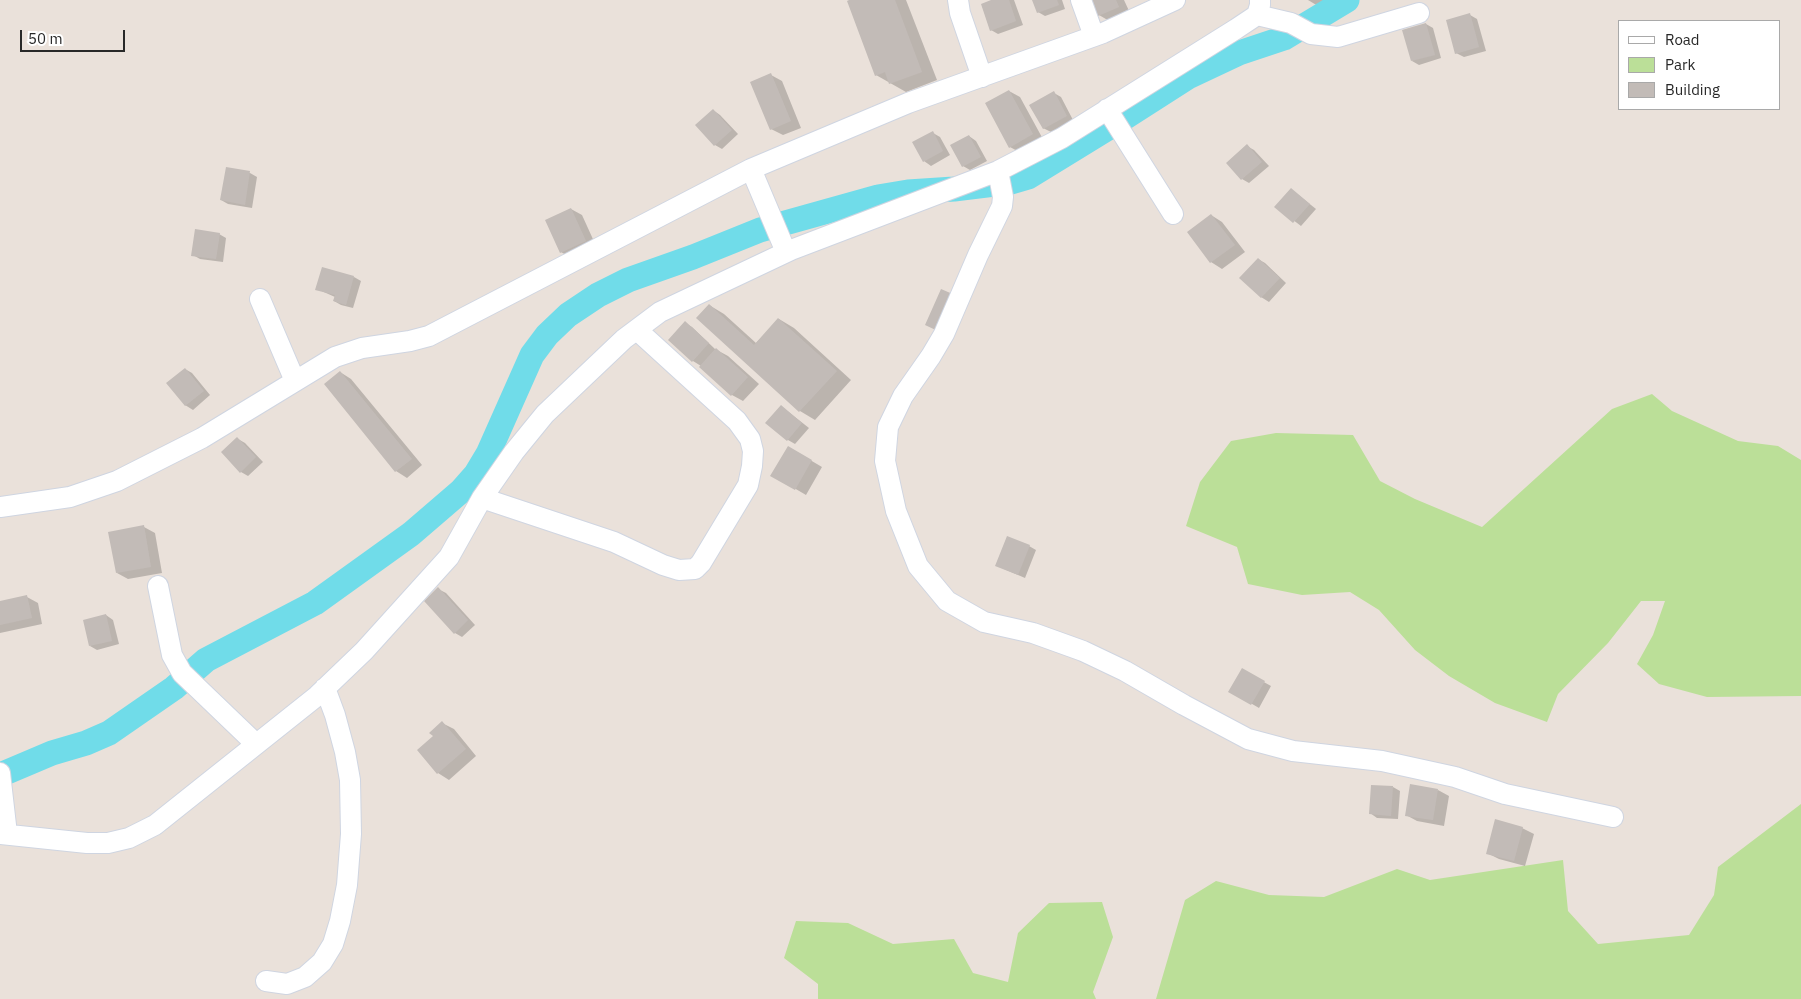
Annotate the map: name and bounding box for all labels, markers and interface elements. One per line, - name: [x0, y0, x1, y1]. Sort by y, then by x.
- scale bar: [22, 20, 128, 52]
- legend: [1618, 20, 1781, 110]
- text: 50 m: [28, 29, 63, 48]
- text: Road: [1665, 30, 1700, 49]
- text: Park: [1665, 55, 1695, 74]
- text: Building: [1665, 80, 1720, 99]

